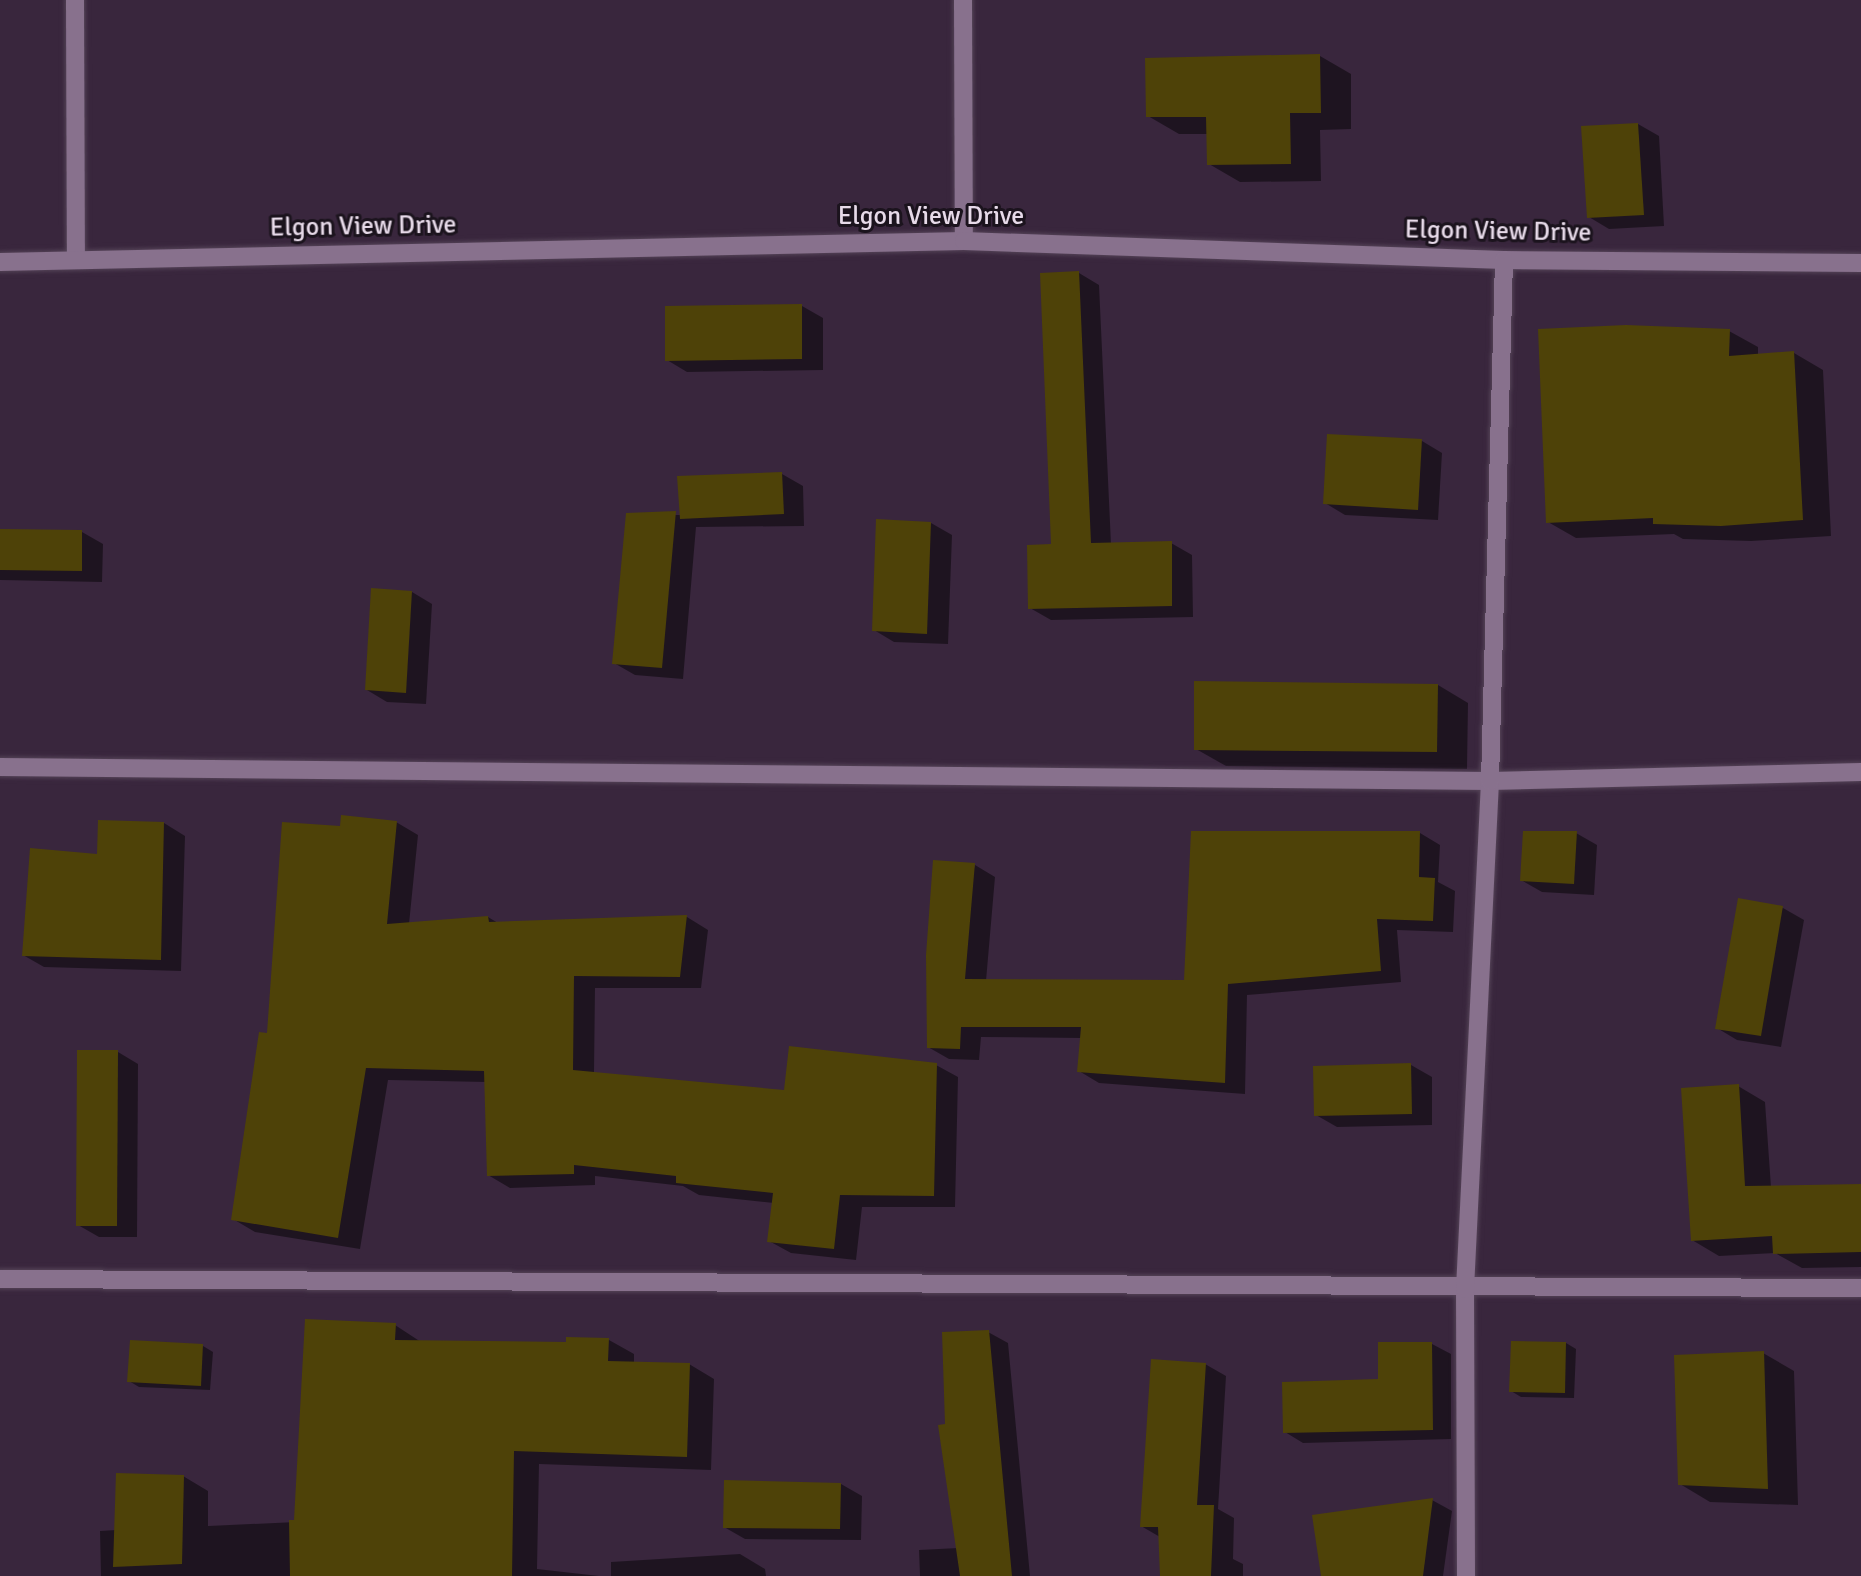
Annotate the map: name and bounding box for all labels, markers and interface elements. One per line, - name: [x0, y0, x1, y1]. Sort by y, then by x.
- street label: Elgon View Drive: [838, 201, 1024, 233]
- street label: Elgon View Drive: [269, 210, 457, 244]
- street label: Elgon View Drive: [1404, 215, 1592, 249]

